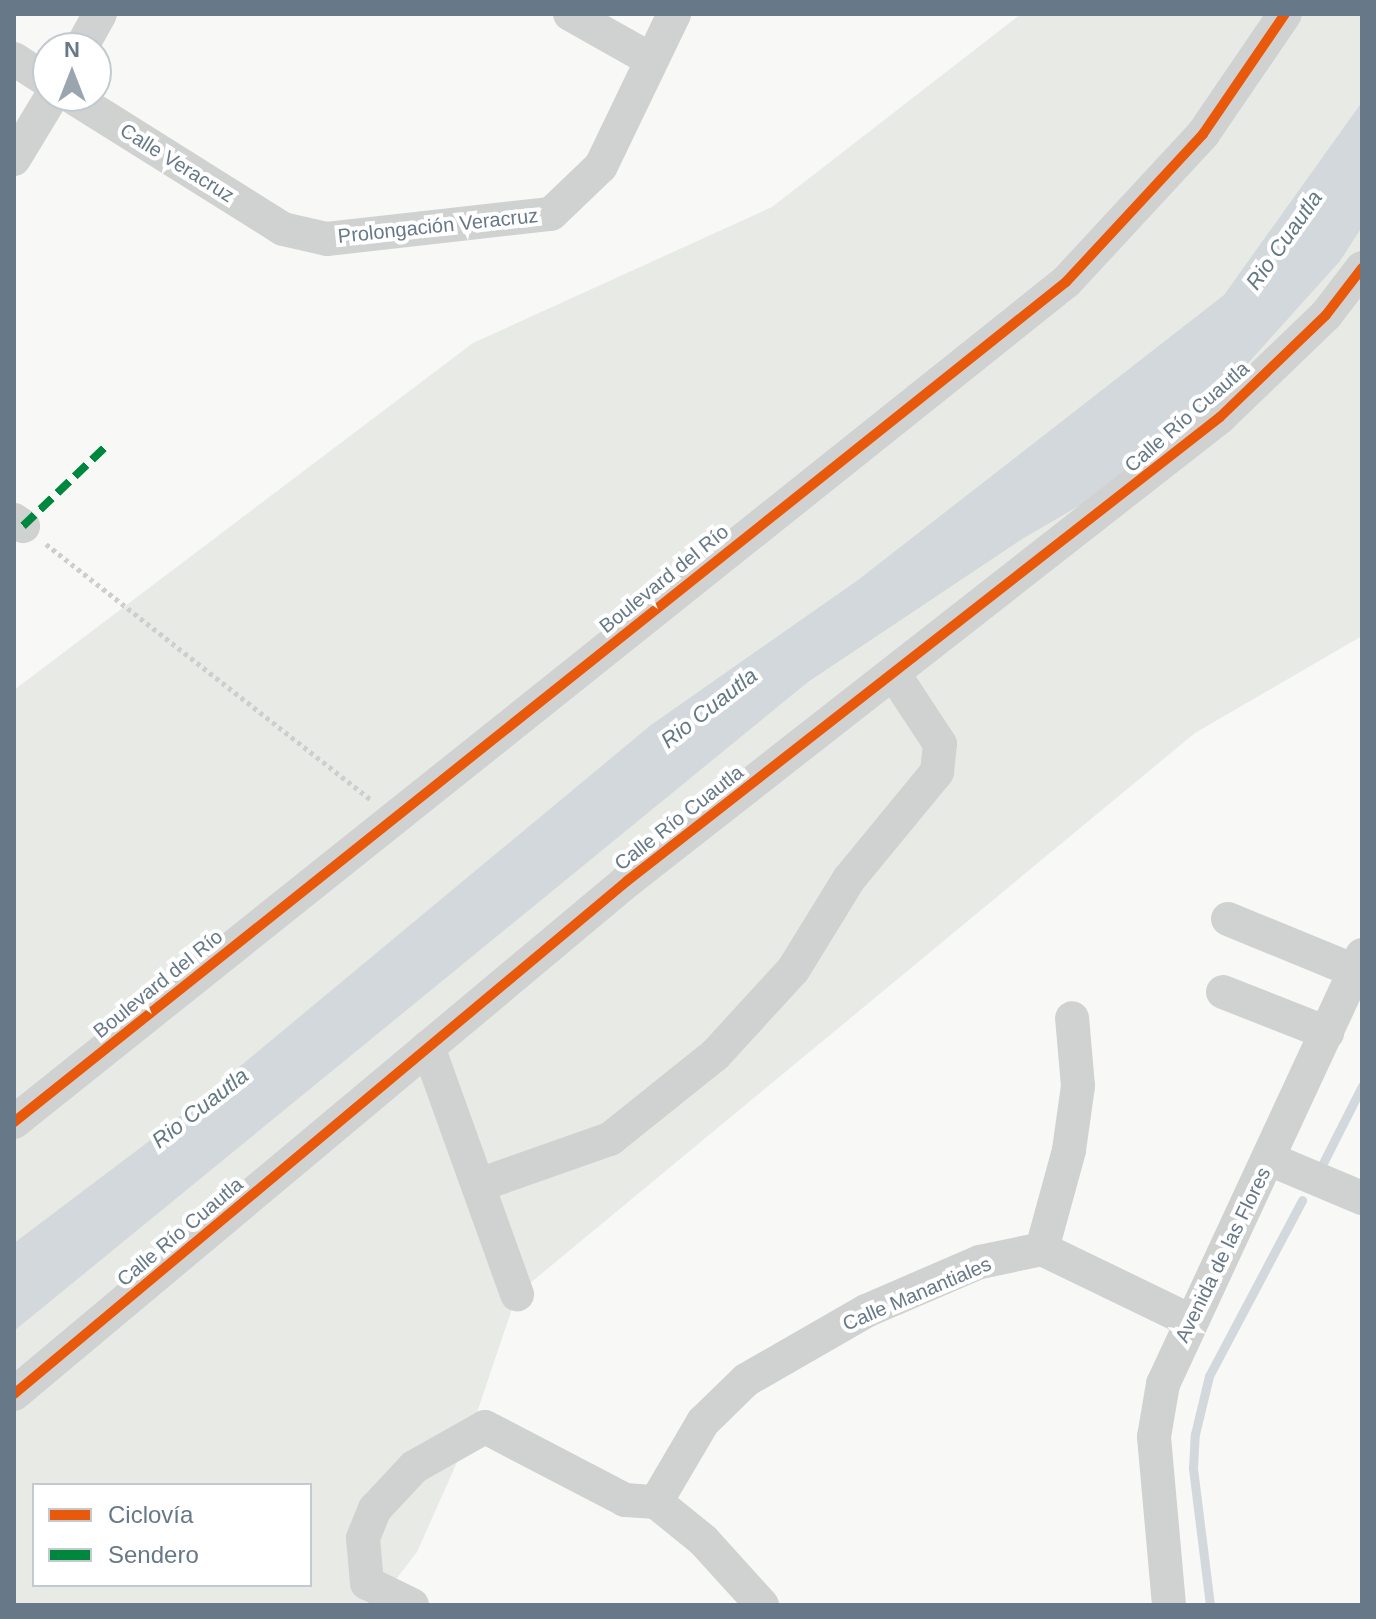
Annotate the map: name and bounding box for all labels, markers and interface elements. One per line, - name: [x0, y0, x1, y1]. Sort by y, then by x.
- north arrow: [32, 32, 112, 112]
- text: N: [64, 37, 80, 62]
- street label: Calle Veracruz: [115, 118, 239, 208]
- water label: Rio Cuautla: [1240, 185, 1328, 295]
- street label: Prolongación Veracruz: [337, 204, 539, 248]
- street label: Calle Río Cuautla: [1120, 357, 1254, 477]
- street label: Boulevard del Río: [595, 520, 733, 638]
- water label: Rio Cuautla: [656, 662, 762, 754]
- street label: Calle Río Cuautla: [610, 760, 748, 876]
- street label: Boulevard del Río: [89, 925, 227, 1043]
- water label: Rio Cuautla: [147, 1062, 253, 1154]
- street label: Avenida de las Flores: [1170, 1163, 1276, 1347]
- street label: Calle Río Cuautla: [112, 1172, 248, 1292]
- street label: Calle Manantiales: [839, 1252, 995, 1336]
- legend: [32, 1483, 312, 1587]
- text: Ciclovía: [108, 1501, 193, 1528]
- text: Sendero: [108, 1541, 199, 1568]

